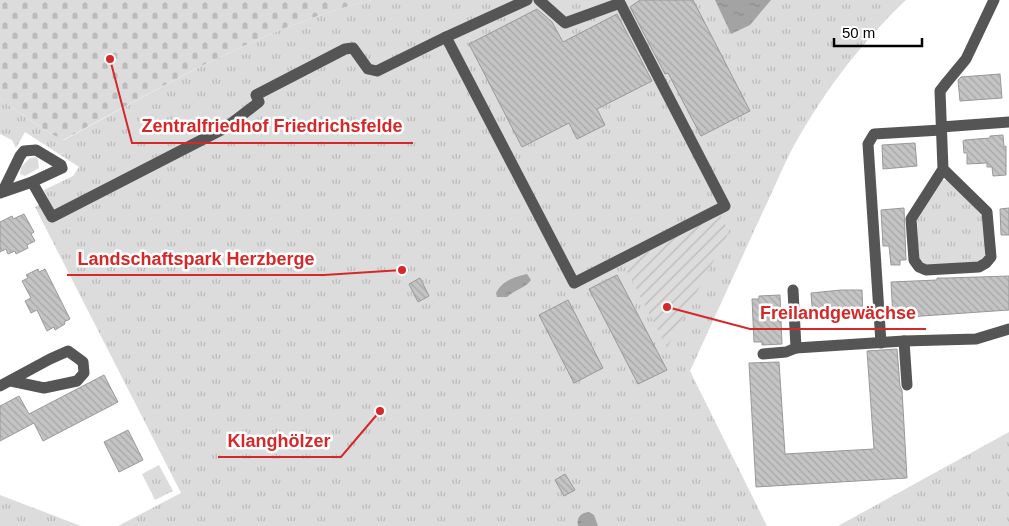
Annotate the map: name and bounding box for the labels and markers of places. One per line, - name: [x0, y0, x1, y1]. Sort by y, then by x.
- callout: Zentralfriedhof Friedrichsfelde: [132, 110, 413, 143]
- callout: Landschaftspark Herzberge: [67, 242, 324, 275]
- callout: Freilandgewächse: [750, 296, 926, 329]
- callout: Klanghölzer: [218, 424, 341, 457]

